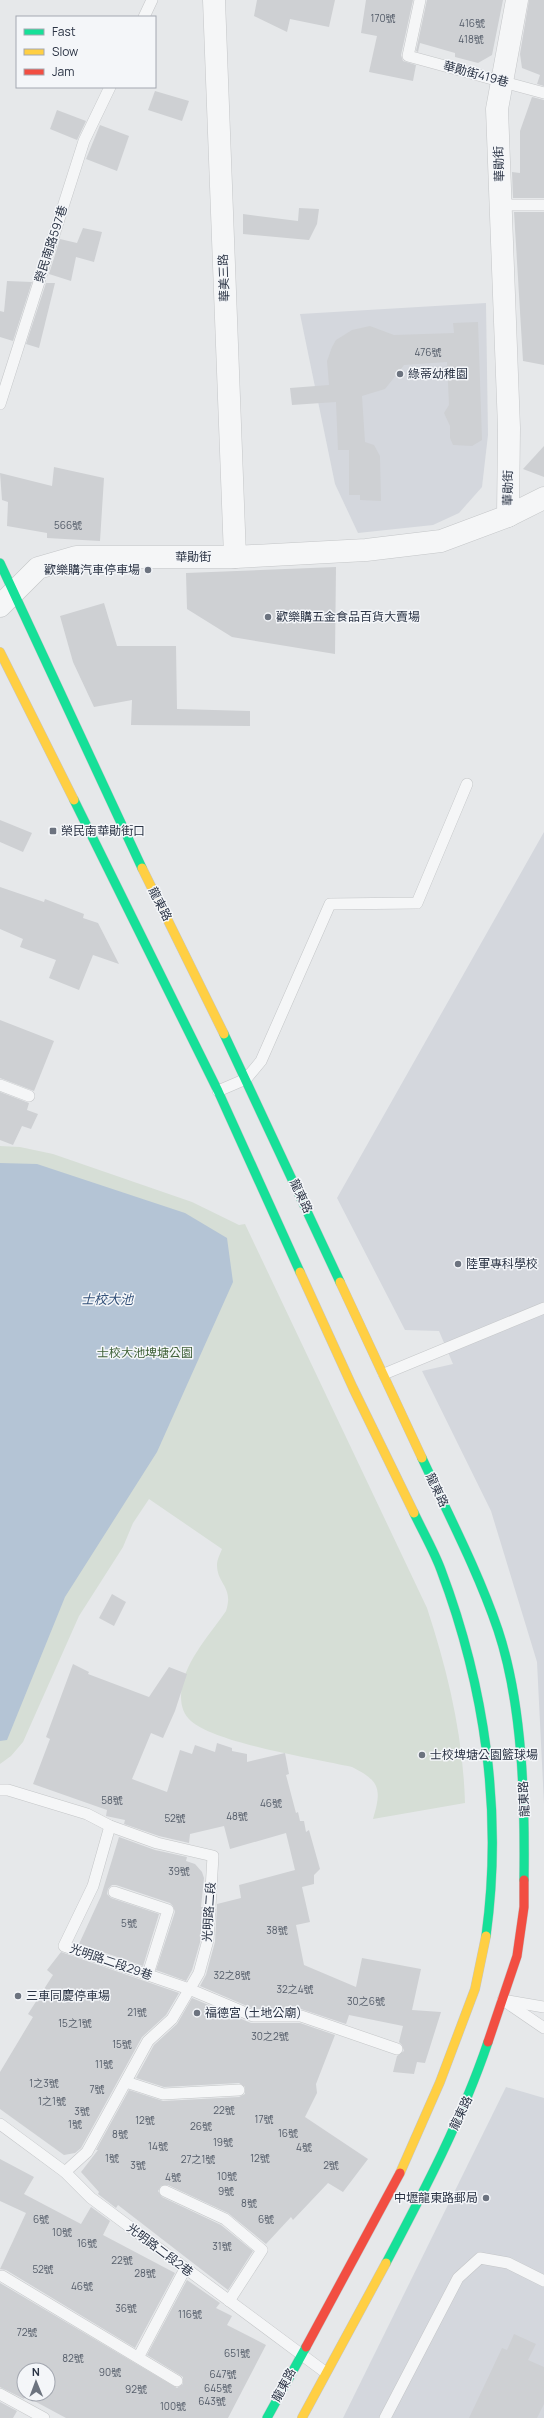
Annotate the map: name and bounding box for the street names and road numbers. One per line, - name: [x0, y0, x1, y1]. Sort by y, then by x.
- street label: 華勛街419巷: [441, 57, 511, 90]
- street label: 華勛街: [489, 146, 508, 182]
- street label: 榮民南路597巷: [30, 203, 71, 285]
- street label: 華美三路: [214, 254, 233, 302]
- street label: 華勛街: [499, 470, 516, 506]
- street label: 華勛街: [175, 548, 211, 565]
- street label: 龍東路: [145, 884, 176, 924]
- street label: 龍東路: [286, 1176, 317, 1216]
- street label: 龍東路: [422, 1470, 453, 1510]
- street label: 龍東路: [514, 1781, 533, 1817]
- street label: 光明路二段: [198, 1881, 219, 1942]
- street label: 光明路二段29巷: [68, 1939, 155, 1984]
- street label: 龍東路: [445, 2093, 476, 2133]
- street label: 光明路二段2巷: [124, 2219, 197, 2280]
- street label: 龍東路: [268, 2365, 300, 2405]

